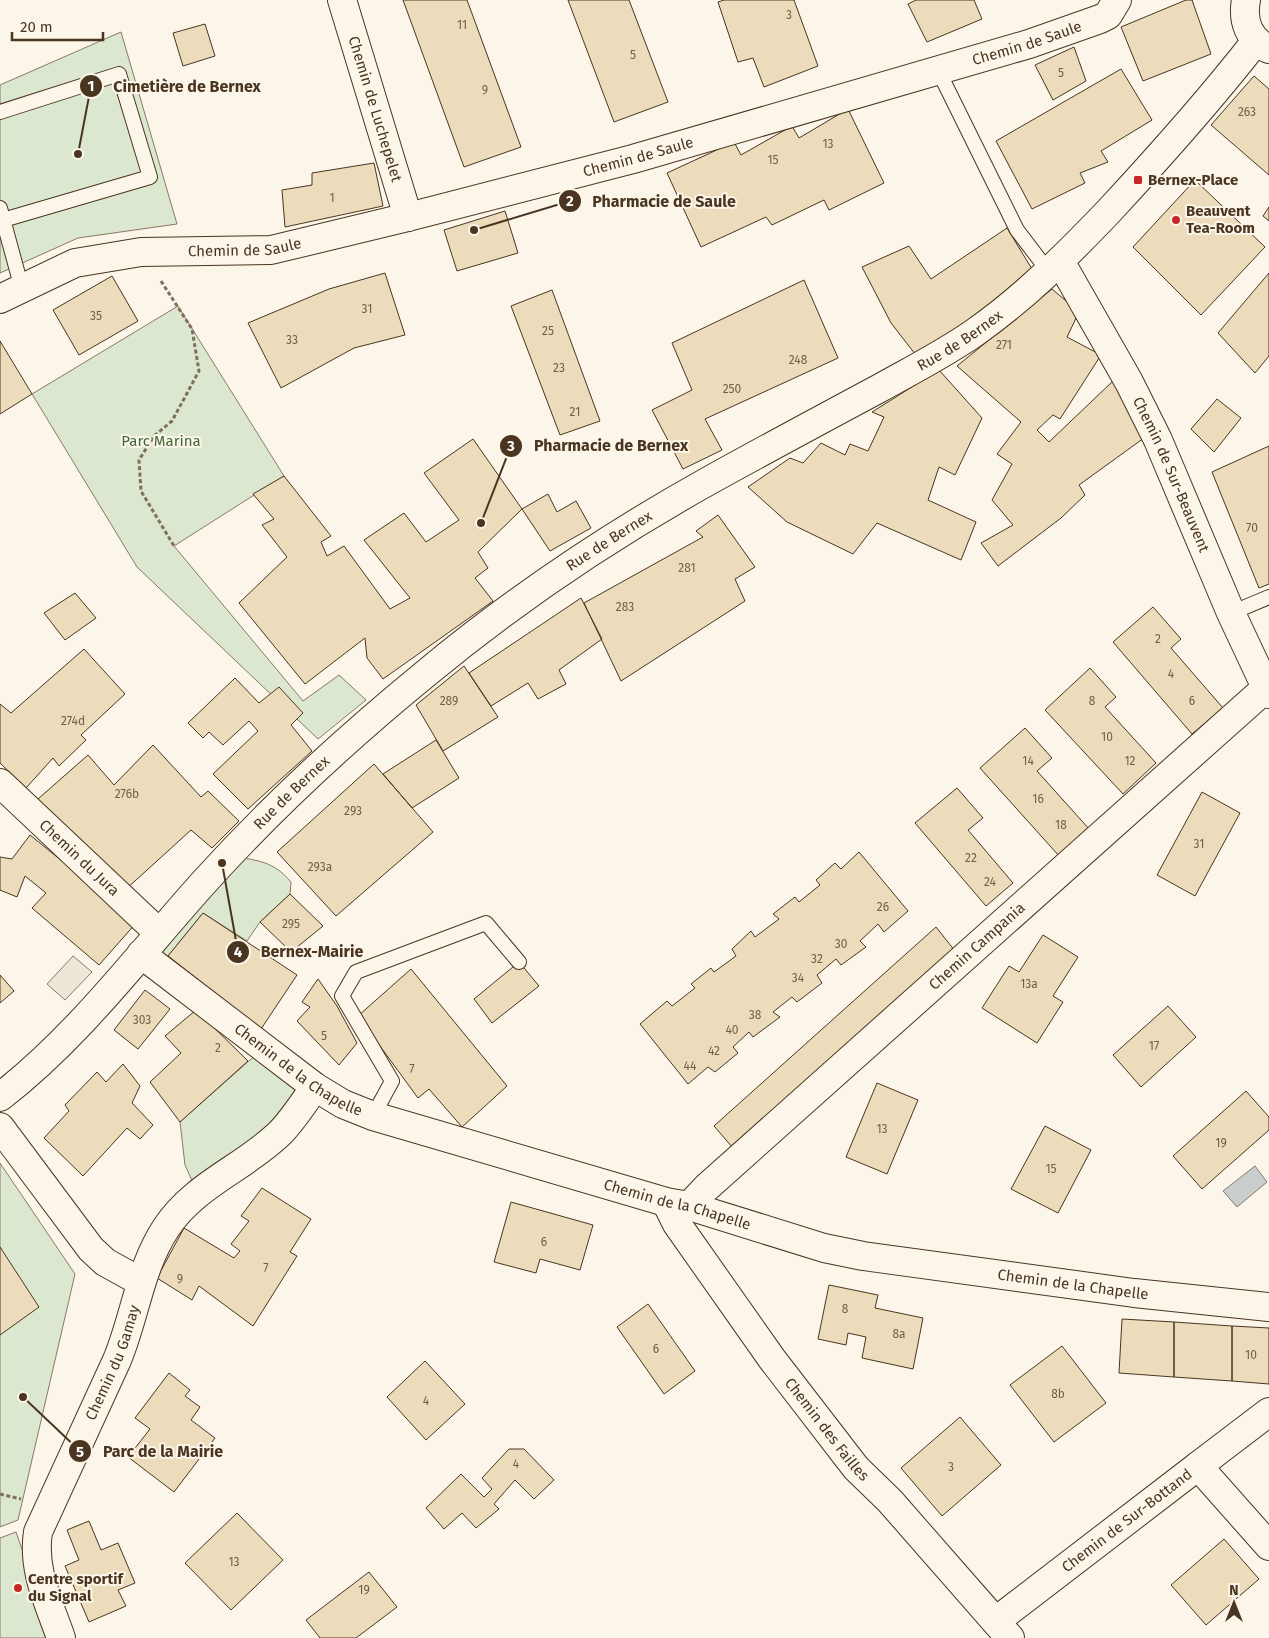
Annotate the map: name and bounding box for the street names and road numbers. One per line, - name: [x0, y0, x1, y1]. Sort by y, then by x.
- street label: Chemin de Saule: [970, 17, 1084, 69]
- street label: Chemin de Luchepelet: [345, 34, 406, 185]
- street label: Chemin de Saule: [581, 133, 696, 181]
- street label: Chemin de Saule: [188, 234, 303, 260]
- street label: Rue de Bernex: [914, 306, 1007, 375]
- street label: Chemin de Sur-Beauvent: [1129, 394, 1214, 556]
- street label: Rue de Bernex: [563, 506, 656, 575]
- street label: Rue de Bernex: [250, 752, 334, 833]
- street label: Chemin du Jura: [35, 816, 123, 900]
- street label: Chemin Campania: [925, 899, 1029, 994]
- street label: Chemin de la Chapelle: [231, 1020, 365, 1120]
- street label: Chemin de la Chapelle: [602, 1175, 753, 1234]
- street label: Chemin de la Chapelle: [997, 1265, 1149, 1303]
- street label: Chemin du Gamay: [82, 1302, 144, 1423]
- street label: Chemin des Failles: [781, 1374, 873, 1485]
- street label: Chemin de Sur-Bottand: [1058, 1465, 1196, 1576]

